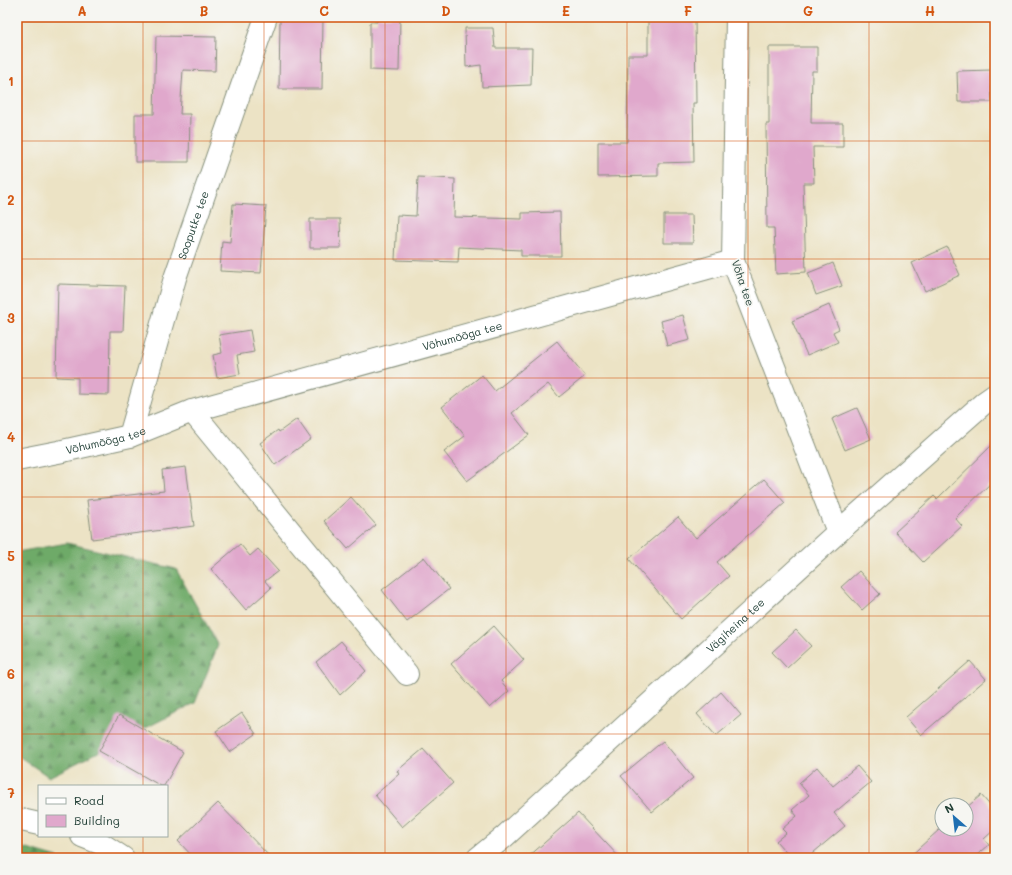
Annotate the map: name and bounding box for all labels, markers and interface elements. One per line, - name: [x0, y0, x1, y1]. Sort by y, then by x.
- text: A: [77, 2, 87, 19]
- text: B: [200, 2, 209, 19]
- text: C: [319, 2, 329, 19]
- text: D: [441, 2, 451, 19]
- text: E: [562, 2, 570, 19]
- text: F: [684, 2, 692, 19]
- text: G: [803, 2, 813, 19]
- text: H: [925, 2, 935, 19]
- text: 1: [8, 72, 14, 89]
- street label: Sooputke tee: [174, 189, 212, 261]
- text: 2: [7, 191, 15, 208]
- street label: Võha tee: [729, 258, 758, 308]
- text: 3: [7, 309, 15, 326]
- street label: Võhumõõga tee: [421, 317, 504, 354]
- street label: Võhumõõga tee: [64, 422, 148, 457]
- text: 4: [7, 428, 15, 445]
- text: 5: [7, 547, 15, 564]
- street label: Vägiheina tee: [703, 594, 768, 656]
- text: 6: [7, 665, 15, 682]
- text: 7: [7, 784, 15, 801]
- legend: [38, 785, 168, 837]
- text: Road: [74, 792, 104, 808]
- north arrow: [934, 797, 974, 837]
- text: N: [942, 799, 956, 816]
- text: Building: [74, 812, 120, 828]

